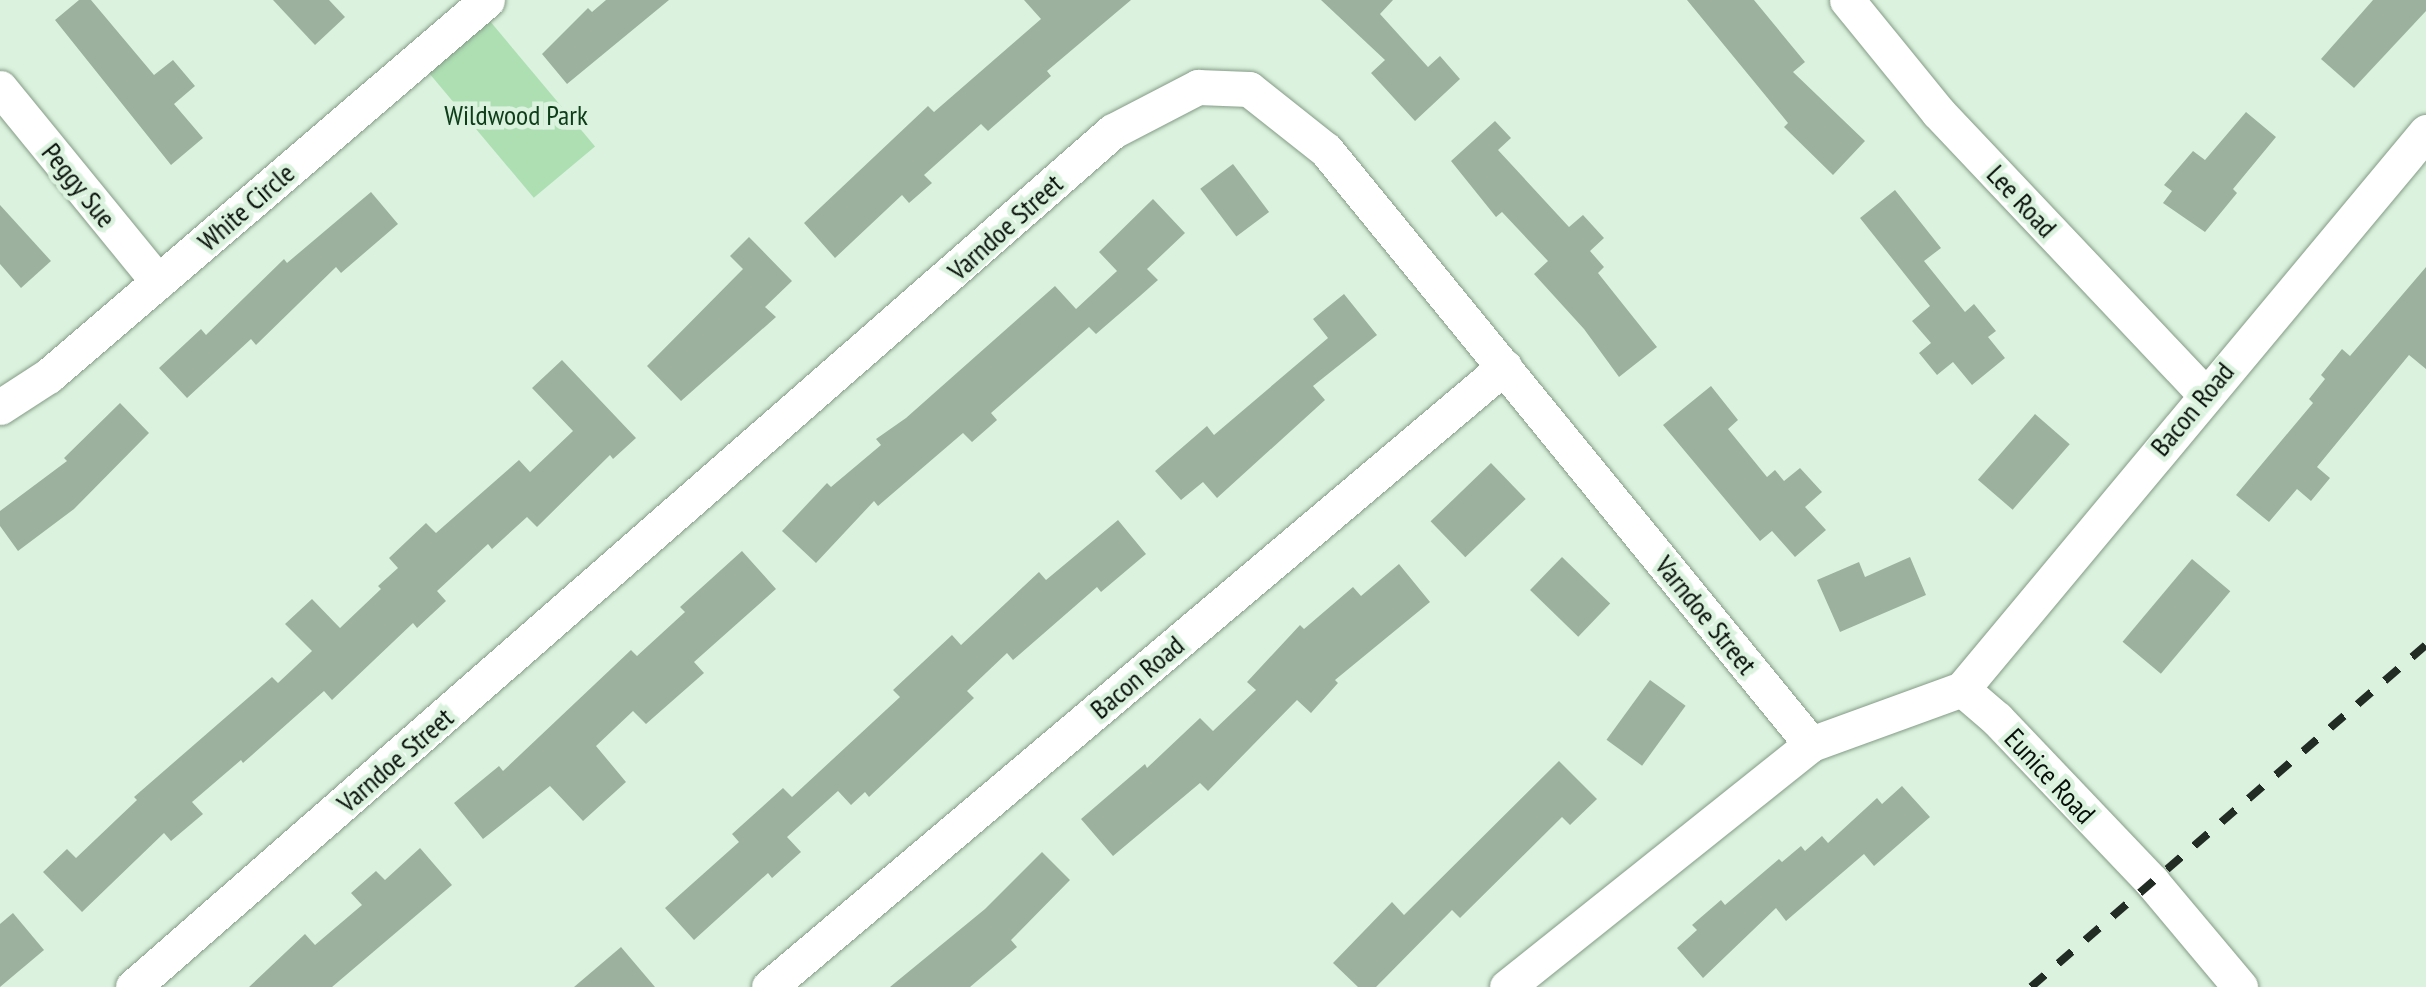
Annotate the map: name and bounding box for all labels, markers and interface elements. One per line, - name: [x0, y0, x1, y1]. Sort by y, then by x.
- park label: Wildwood Park: [444, 98, 588, 132]
- street label: Peggy Sue: [35, 136, 123, 234]
- street label: White Circle: [191, 156, 301, 258]
- street label: Lee Road: [1980, 158, 2064, 244]
- street label: Varndoe Street: [941, 167, 1069, 287]
- street label: Bacon Road: [2143, 355, 2241, 463]
- street label: Varndoe Street: [1648, 549, 1764, 681]
- street label: Bacon Road: [1083, 628, 1191, 726]
- street label: Varndoe Street: [330, 701, 460, 819]
- street label: Eunice Road: [1998, 722, 2102, 830]

